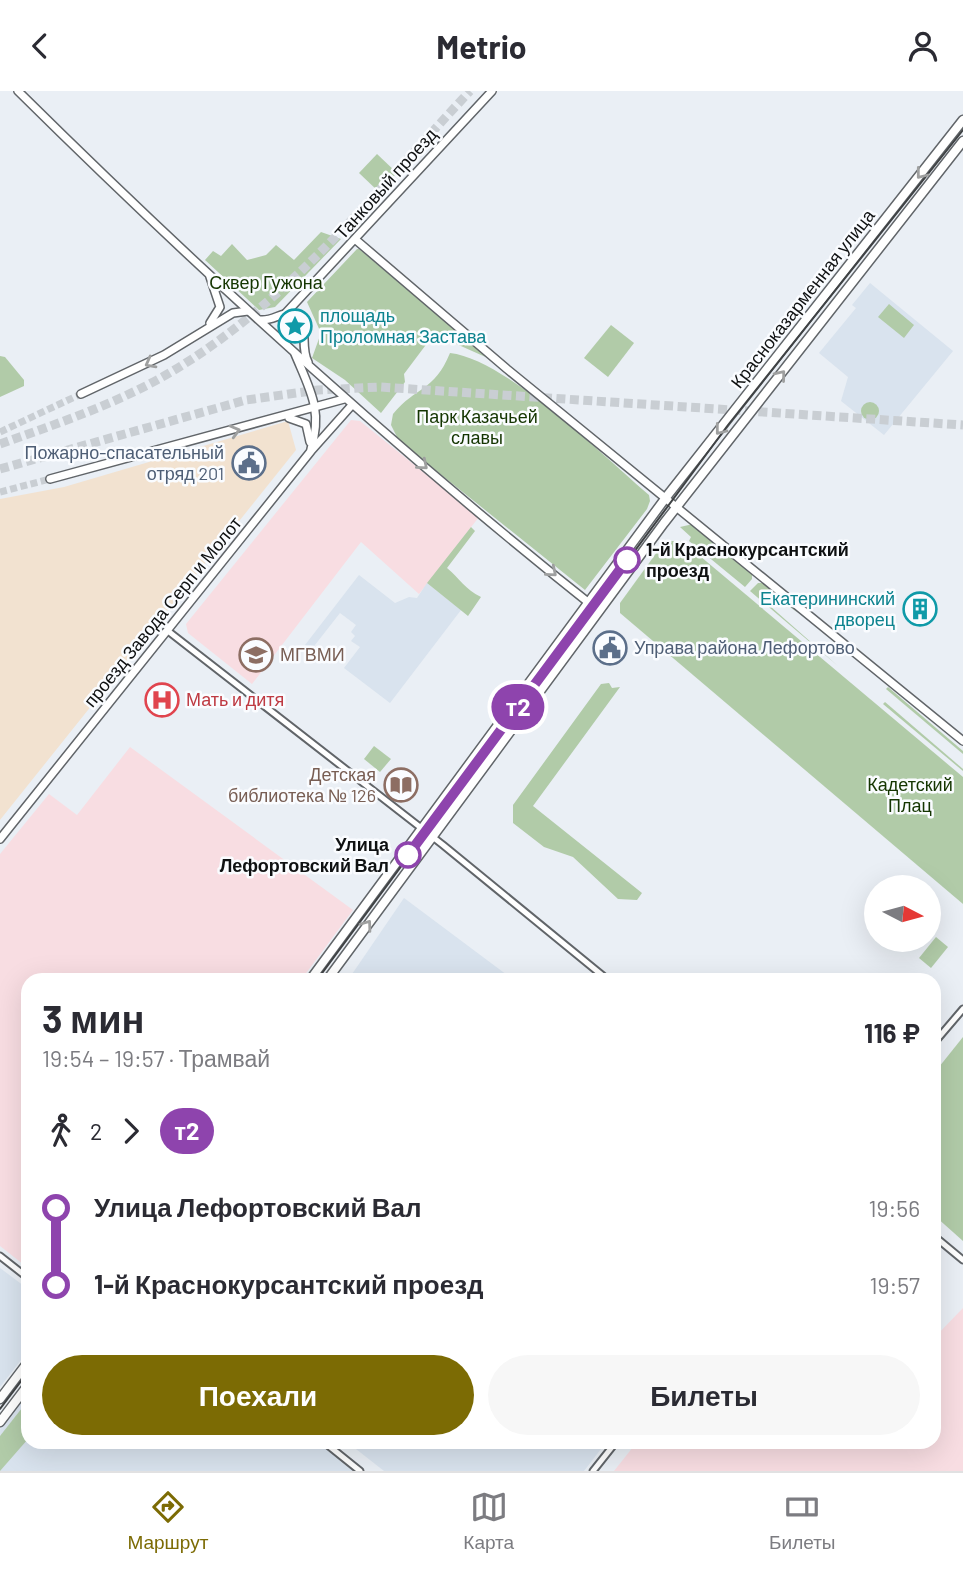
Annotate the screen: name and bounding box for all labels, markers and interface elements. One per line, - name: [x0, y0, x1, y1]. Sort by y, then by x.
- icon: back: [21, 27, 59, 65]
- text: Metrio: [436, 27, 527, 65]
- icon: person: [904, 27, 942, 65]
- street label: Танковый проезд: [330, 123, 441, 244]
- one-way arrow: [917, 166, 930, 178]
- street label: Красноказарменная улица: [726, 204, 879, 392]
- park label: Сквер Гужона: [209, 271, 324, 293]
- place label: площадь Проломная Застава: [320, 304, 487, 347]
- place icon: площадь Проломная Застава: [276, 307, 314, 345]
- one-way arrow: [145, 354, 157, 368]
- one-way arrow: [772, 370, 785, 382]
- park label: Парк Казачьей славы: [416, 405, 538, 448]
- one-way arrow: [716, 422, 729, 435]
- one-way arrow: [229, 425, 241, 439]
- place label: Пожарно-спасательный отряд 201: [25, 441, 224, 484]
- public building icon: Пожарно-спасательный отряд 201: [230, 444, 268, 482]
- one-way arrow: [415, 457, 428, 469]
- street label: проезд Завода Серп и Молот: [79, 512, 246, 711]
- place label: 1-й Краснокурсантский проезд: [646, 538, 849, 581]
- marker: 1-й Краснокурсантский проезд: [614, 547, 640, 573]
- one-way arrow: [544, 564, 557, 576]
- place label: Екатерининский дворец: [760, 587, 895, 630]
- building icon: Екатерининский дворец: [901, 590, 939, 628]
- public building icon: Управа района Лефортово: [591, 629, 629, 667]
- school or university icon: МГВМИ: [237, 636, 275, 674]
- place label: Управа района Лефортово: [634, 636, 855, 658]
- place label: МГВМИ: [280, 643, 345, 665]
- hospital icon: Мать и дитя: [143, 681, 181, 719]
- line badge: т2: [486, 684, 550, 730]
- place label: Мать и дитя: [186, 688, 284, 710]
- text: т2: [505, 692, 531, 721]
- place label: Детская библиотека № 126: [228, 763, 376, 806]
- library icon: Детская библиотека № 126: [382, 766, 420, 804]
- park label: Кадетский Плац: [867, 773, 953, 816]
- place label: Улица Лефортовский Вал: [220, 833, 390, 876]
- marker: Улица Лефортовский Вал: [395, 842, 421, 868]
- north arrow: [864, 875, 942, 952]
- map controls: [864, 875, 941, 952]
- one-way arrow: [359, 920, 371, 933]
- text: 3 мин: [42, 995, 145, 1041]
- text: 116 ₽: [864, 1017, 920, 1048]
- text: 19:54 – 19:57 · Трамвай: [42, 1044, 270, 1072]
- icon: walk: [42, 1112, 80, 1150]
- icon: forward: [112, 1112, 150, 1150]
- text: т2: [174, 1116, 200, 1145]
- text: 2: [90, 1117, 102, 1145]
- text: Улица Лефортовский Вал: [94, 1191, 422, 1222]
- text: 19:56: [869, 1194, 920, 1222]
- text: 1-й Краснокурсантский проезд: [94, 1268, 484, 1299]
- text: 19:57: [869, 1271, 920, 1299]
- button: Поехали: [42, 1355, 474, 1435]
- button: Билеты: [488, 1355, 920, 1435]
- tab: Маршрут: [127, 1488, 208, 1554]
- tab: Карта: [463, 1488, 514, 1554]
- tab: Билеты: [769, 1488, 836, 1554]

